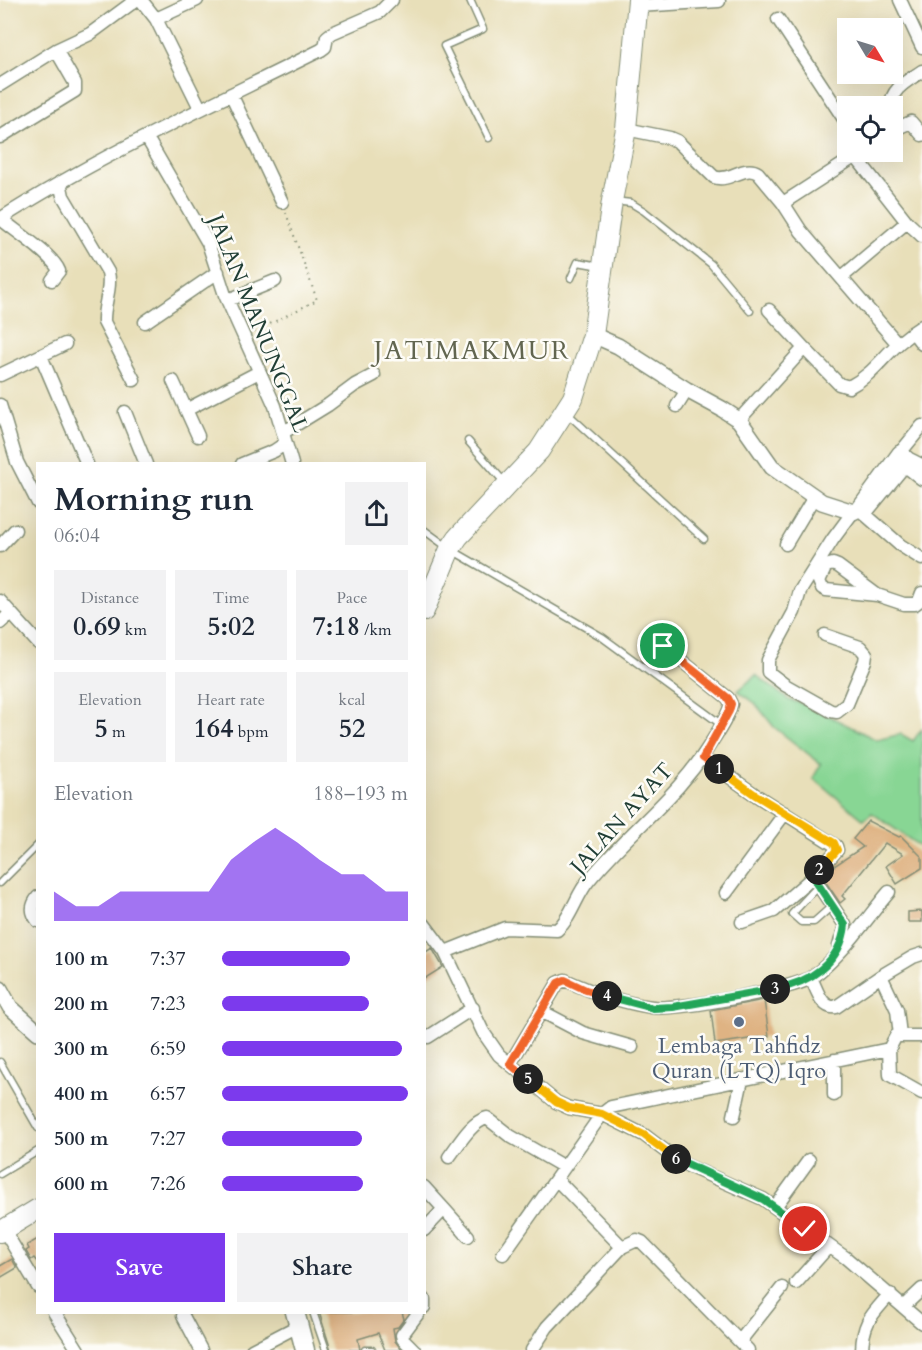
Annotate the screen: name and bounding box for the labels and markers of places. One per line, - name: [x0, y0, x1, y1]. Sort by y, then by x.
- pin: [637, 620, 688, 671]
- pin: 1: [704, 754, 734, 784]
- pin: 2: [804, 855, 834, 885]
- pin: 3: [760, 974, 790, 1004]
- pin: 4: [592, 981, 622, 1011]
- marker: Lembaga Tahfidz Quran (LTQ) Iqro: [732, 1015, 746, 1029]
- place label: Lembaga Tahfidz Quran (LTQ) Iqro: [652, 1031, 826, 1086]
- pin: 5: [513, 1064, 543, 1094]
- pin: 6: [661, 1144, 691, 1174]
- pin: [779, 1203, 830, 1254]

